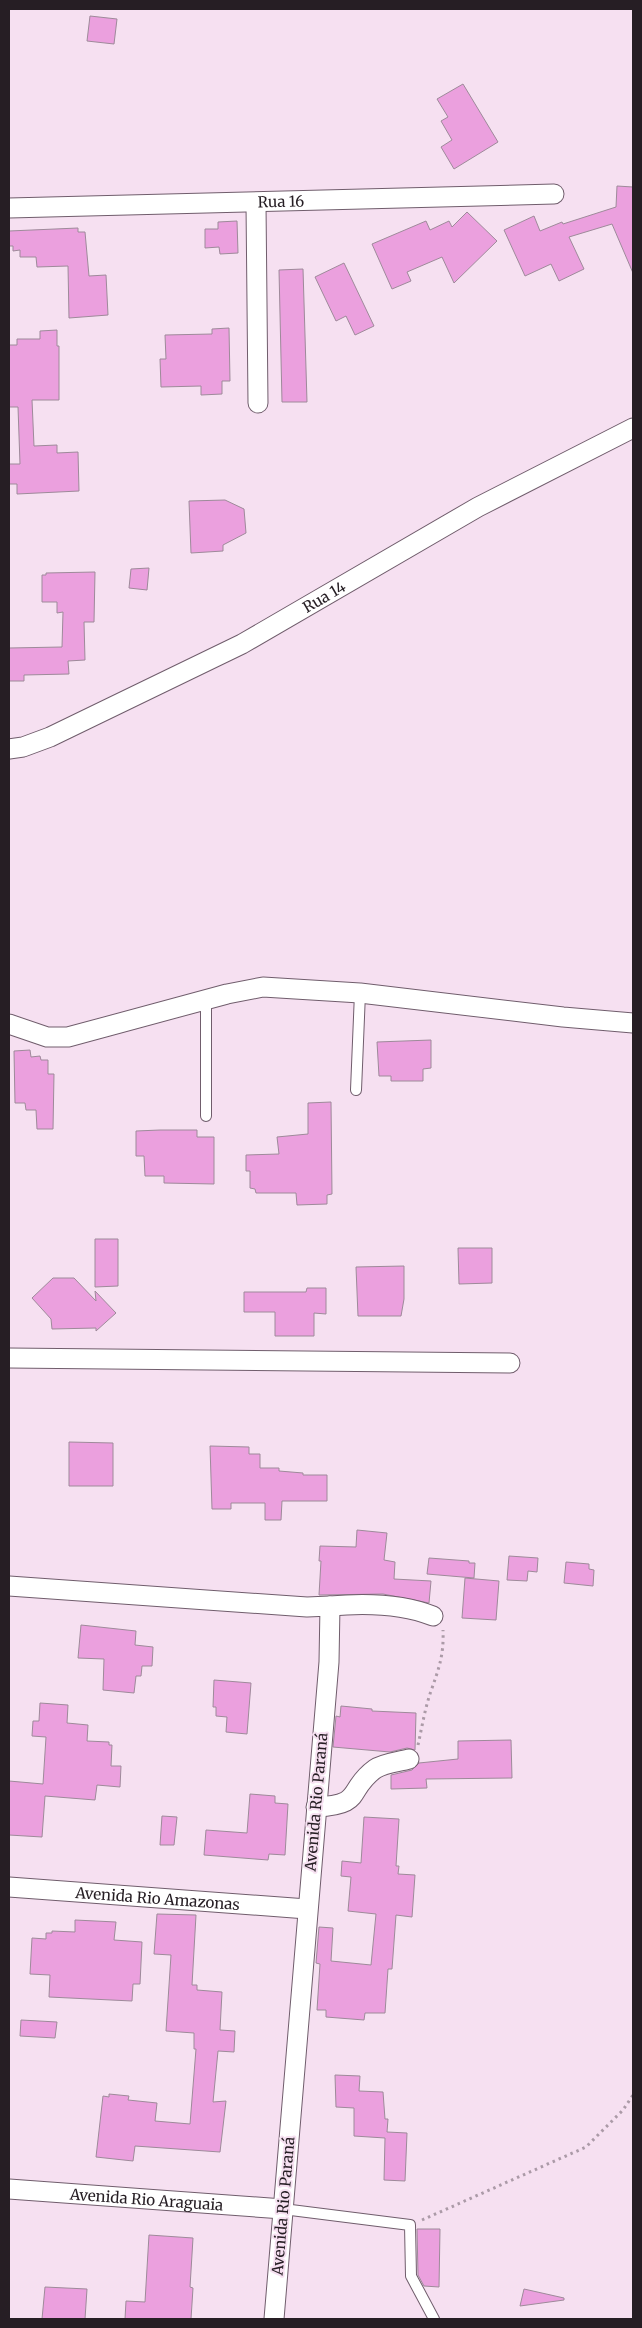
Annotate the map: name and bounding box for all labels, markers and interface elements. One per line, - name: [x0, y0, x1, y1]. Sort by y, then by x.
- street label: Rua 16: [257, 191, 304, 211]
- street label: Rua 14: [299, 577, 349, 616]
- street label: Avenida Rio Paraná: [300, 1732, 332, 1873]
- street label: Avenida Rio Amazonas: [74, 1882, 240, 1914]
- street label: Avenida Rio Paraná: [267, 2136, 299, 2277]
- street label: Avenida Rio Araguaia: [68, 2184, 224, 2214]

